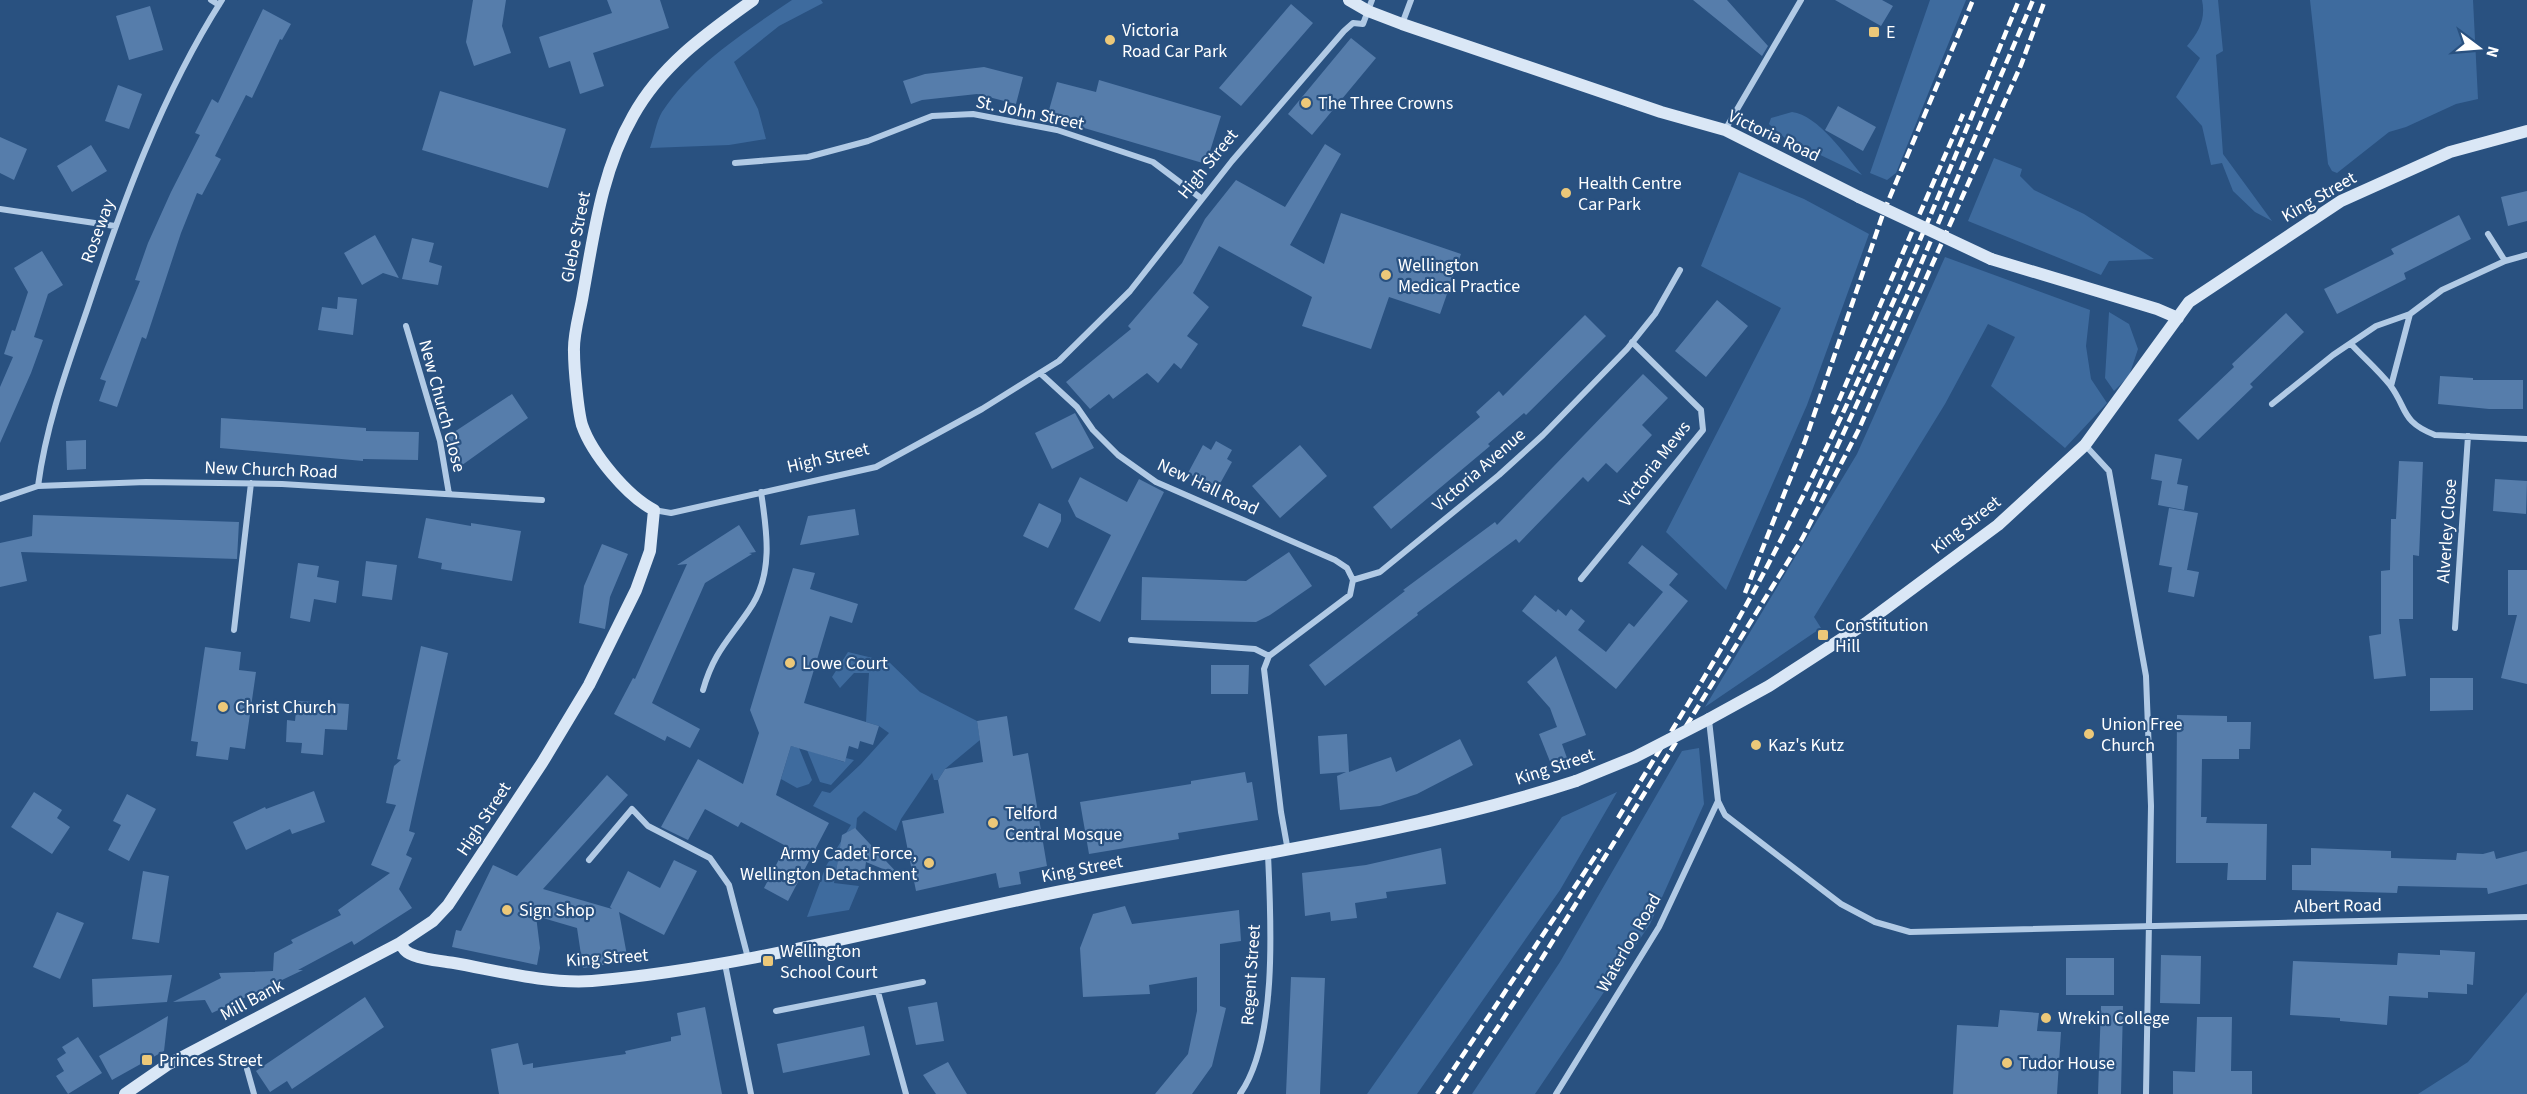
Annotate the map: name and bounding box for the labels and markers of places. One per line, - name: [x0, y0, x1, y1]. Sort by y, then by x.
- place label: Victoria Road Car Park: [1122, 18, 1227, 64]
- place label: E: [1886, 20, 1896, 45]
- marker: E: [1867, 25, 1881, 39]
- marker: Victoria Road Car Park: [1103, 33, 1117, 47]
- place label: The Three Crowns: [1318, 91, 1453, 116]
- marker: The Three Crowns: [1299, 96, 1313, 110]
- place label: Health Centre Car Park: [1578, 171, 1682, 217]
- marker: Health Centre Car Park: [1559, 186, 1573, 200]
- place label: Wellington Medical Practice: [1398, 253, 1520, 299]
- marker: Wellington Medical Practice: [1379, 268, 1393, 282]
- place label: Constitution Hill: [1835, 613, 1929, 659]
- marker: Constitution Hill: [1816, 628, 1830, 642]
- place label: Lowe Court: [802, 651, 888, 676]
- marker: Lowe Court: [783, 656, 797, 670]
- place label: Christ Church: [235, 695, 337, 720]
- marker: Christ Church: [216, 700, 230, 714]
- place label: Union Free Church: [2101, 712, 2183, 758]
- marker: Union Free Church: [2082, 727, 2096, 741]
- place label: Kaz's Kutz: [1768, 733, 1844, 758]
- marker: Kaz's Kutz: [1749, 738, 1763, 752]
- place label: Telford Central Mosque: [1005, 801, 1122, 847]
- marker: Telford Central Mosque: [986, 816, 1000, 830]
- place label: Army Cadet Force, Wellington Detachment: [740, 841, 917, 887]
- marker: Army Cadet Force, Wellington Detachment: [922, 856, 936, 870]
- place label: Sign Shop: [519, 898, 595, 923]
- marker: Sign Shop: [500, 903, 514, 917]
- place label: Wellington School Court: [780, 939, 877, 985]
- marker: Wellington School Court: [761, 954, 775, 968]
- place label: Wrekin College: [2058, 1006, 2170, 1031]
- marker: Wrekin College: [2039, 1011, 2053, 1025]
- place label: Princes Street: [159, 1048, 263, 1073]
- place label: Tudor House: [2019, 1051, 2115, 1076]
- marker: Princes Street: [140, 1053, 154, 1067]
- marker: Tudor House: [2000, 1056, 2014, 1070]

